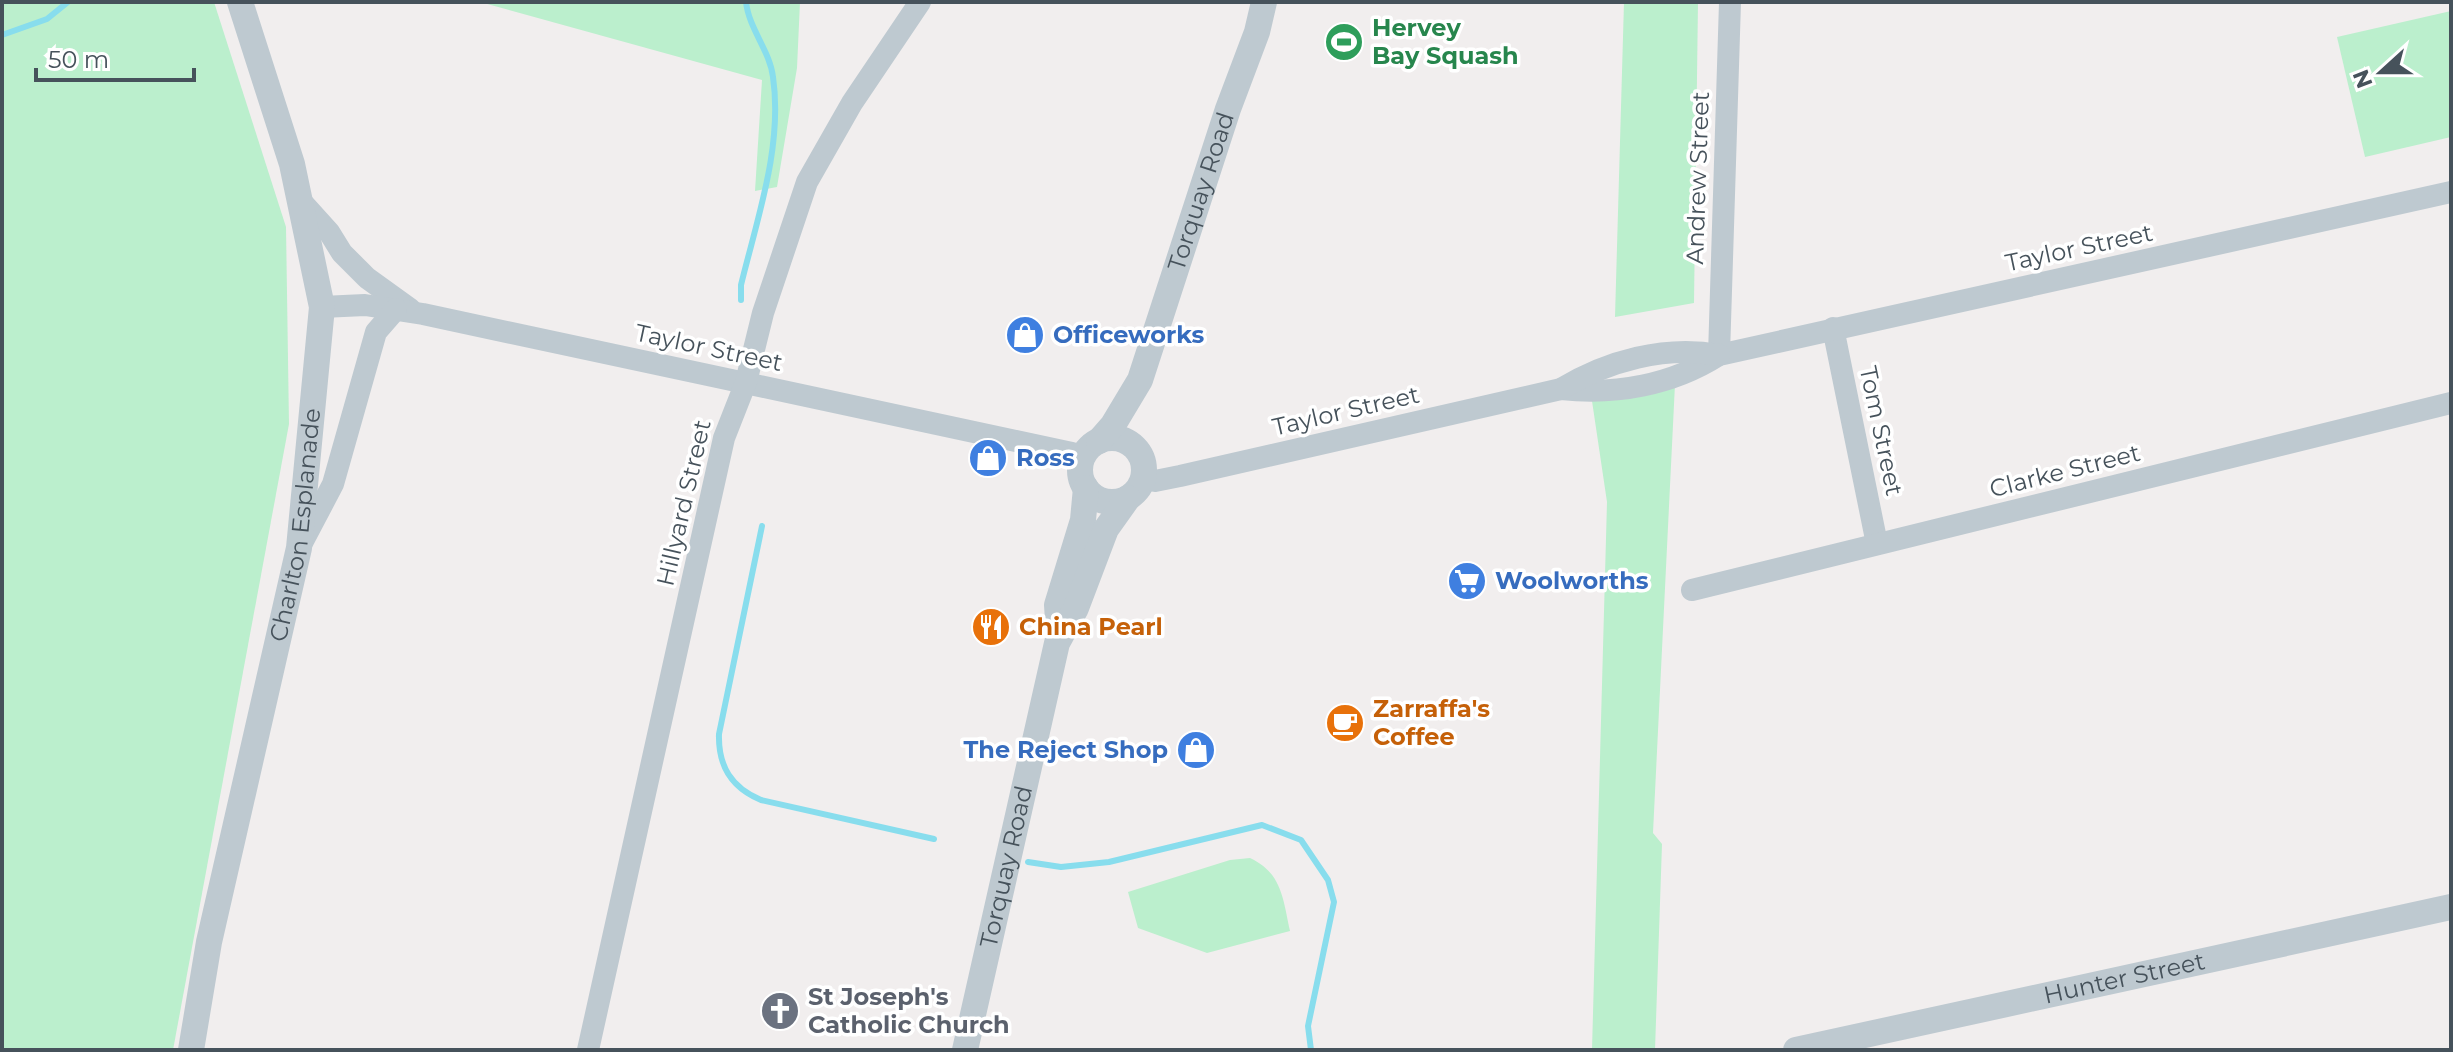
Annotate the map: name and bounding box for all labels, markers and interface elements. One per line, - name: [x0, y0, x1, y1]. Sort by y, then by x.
- place label: Hervey Bay Squash: [1372, 13, 1519, 70]
- sports icon: Hervey Bay Squash: [1323, 21, 1365, 63]
- scale bar: [36, 32, 194, 82]
- north arrow: [2341, 32, 2421, 112]
- text: 50 m: [48, 45, 109, 74]
- text: N: [2347, 66, 2379, 92]
- street label: Andrew Street: [1680, 91, 1715, 265]
- street label: Torquay Road: [1161, 108, 1240, 274]
- street label: Taylor Street: [2003, 218, 2155, 277]
- shop icon: Officeworks: [1004, 314, 1046, 356]
- street label: Taylor Street: [633, 318, 786, 377]
- place label: Officeworks: [1053, 320, 1204, 349]
- street label: Tom Street: [1854, 363, 1909, 499]
- street label: Taylor Street: [1270, 379, 1422, 441]
- street label: Charlton Esplanade: [263, 407, 326, 644]
- street label: Hillyard Street: [650, 417, 717, 589]
- shop icon: Ross: [967, 437, 1009, 479]
- street label: Clarke Street: [1987, 438, 2143, 503]
- place label: Ross: [1016, 443, 1075, 472]
- supermarket icon: Woolworths: [1446, 560, 1488, 602]
- place label: Woolworths: [1495, 566, 1649, 595]
- restaurant icon: China Pearl: [970, 606, 1012, 648]
- place label: China Pearl: [1019, 612, 1163, 641]
- place label: Zarraffa's Coffee: [1373, 694, 1490, 751]
- cafe icon: Zarraffa's Coffee: [1324, 702, 1366, 744]
- shop icon: The Reject Shop: [1175, 729, 1217, 771]
- place label: The Reject Shop: [964, 735, 1168, 764]
- street label: Torquay Road: [974, 783, 1038, 950]
- street label: Hunter Street: [2041, 946, 2208, 1010]
- place label: St Joseph's Catholic Church: [808, 982, 1010, 1039]
- church icon: St Joseph's Catholic Church: [759, 990, 801, 1032]

